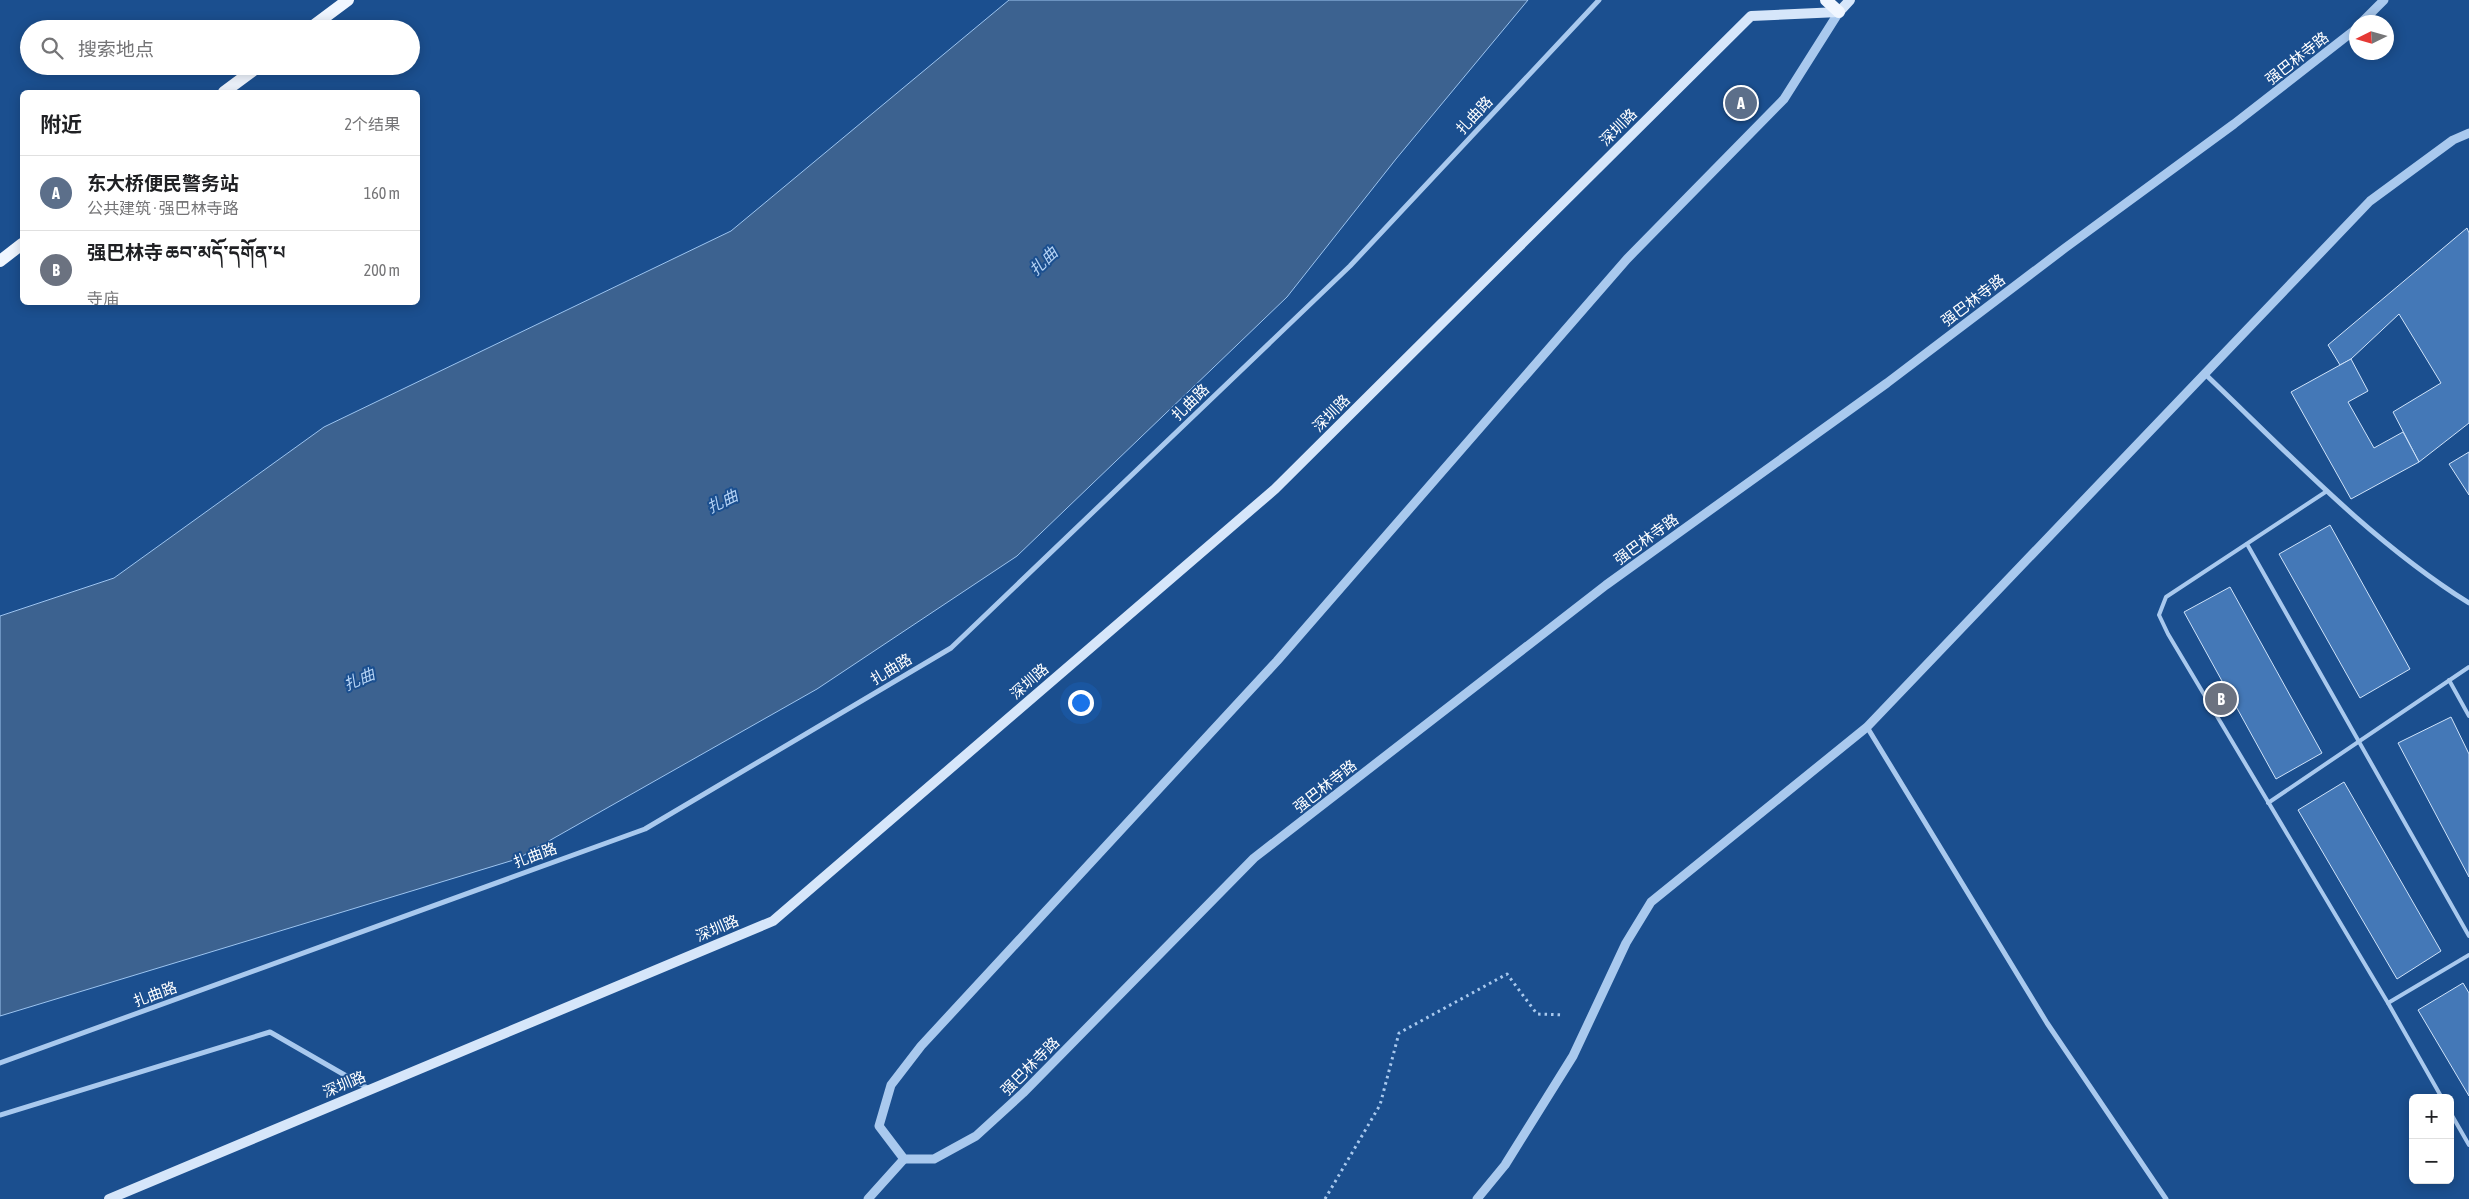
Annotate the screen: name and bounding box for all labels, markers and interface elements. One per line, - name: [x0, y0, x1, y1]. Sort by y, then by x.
- north arrow: [2349, 15, 2394, 60]
- search box: [20, 20, 420, 75]
- street label: 强巴林寺路: [2262, 28, 2332, 88]
- icon: search: [38, 34, 66, 62]
- text: 搜索地点: [78, 38, 154, 60]
- pin: A: [1725, 84, 1757, 122]
- street label: 扎曲路: [1452, 93, 1496, 137]
- street label: 深圳路: [1596, 105, 1640, 149]
- text: 附近: [40, 112, 82, 136]
- text: 2个结果: [344, 115, 400, 133]
- text: 东大桥便民警务站: [87, 172, 239, 194]
- text: A: [52, 184, 60, 202]
- text: 160 m: [364, 184, 400, 202]
- text: 公共建筑 · 强巴林寺路: [87, 199, 239, 217]
- text: 强巴林寺 ཆབ་མདོ་དགོན་པ: [87, 241, 286, 263]
- water label: 扎曲: [1025, 242, 1062, 279]
- text: B: [52, 261, 60, 279]
- text: 200 m: [364, 261, 400, 279]
- street label: 强巴林寺路: [1938, 271, 2008, 329]
- text: 寺庙: [87, 289, 119, 307]
- street label: 扎曲路: [1168, 380, 1212, 424]
- street label: 深圳路: [1309, 391, 1353, 435]
- water label: 扎曲: [704, 485, 742, 516]
- street label: 强巴林寺路: [1611, 510, 1681, 568]
- street label: 扎曲路: [867, 650, 915, 688]
- street label: 深圳路: [1006, 660, 1052, 702]
- water label: 扎曲: [341, 664, 379, 694]
- pin: B: [2205, 680, 2237, 718]
- your location: [1068, 690, 1094, 716]
- street label: 强巴林寺路: [1290, 756, 1360, 816]
- street label: 扎曲路: [511, 839, 559, 871]
- street label: 深圳路: [693, 911, 741, 945]
- street label: 扎曲路: [131, 978, 179, 1010]
- street label: 强巴林寺路: [997, 1033, 1063, 1099]
- street label: 深圳路: [320, 1067, 368, 1101]
- map controls: [2409, 1094, 2454, 1184]
- button: +: [2409, 1094, 2454, 1139]
- button: −: [2409, 1139, 2454, 1184]

